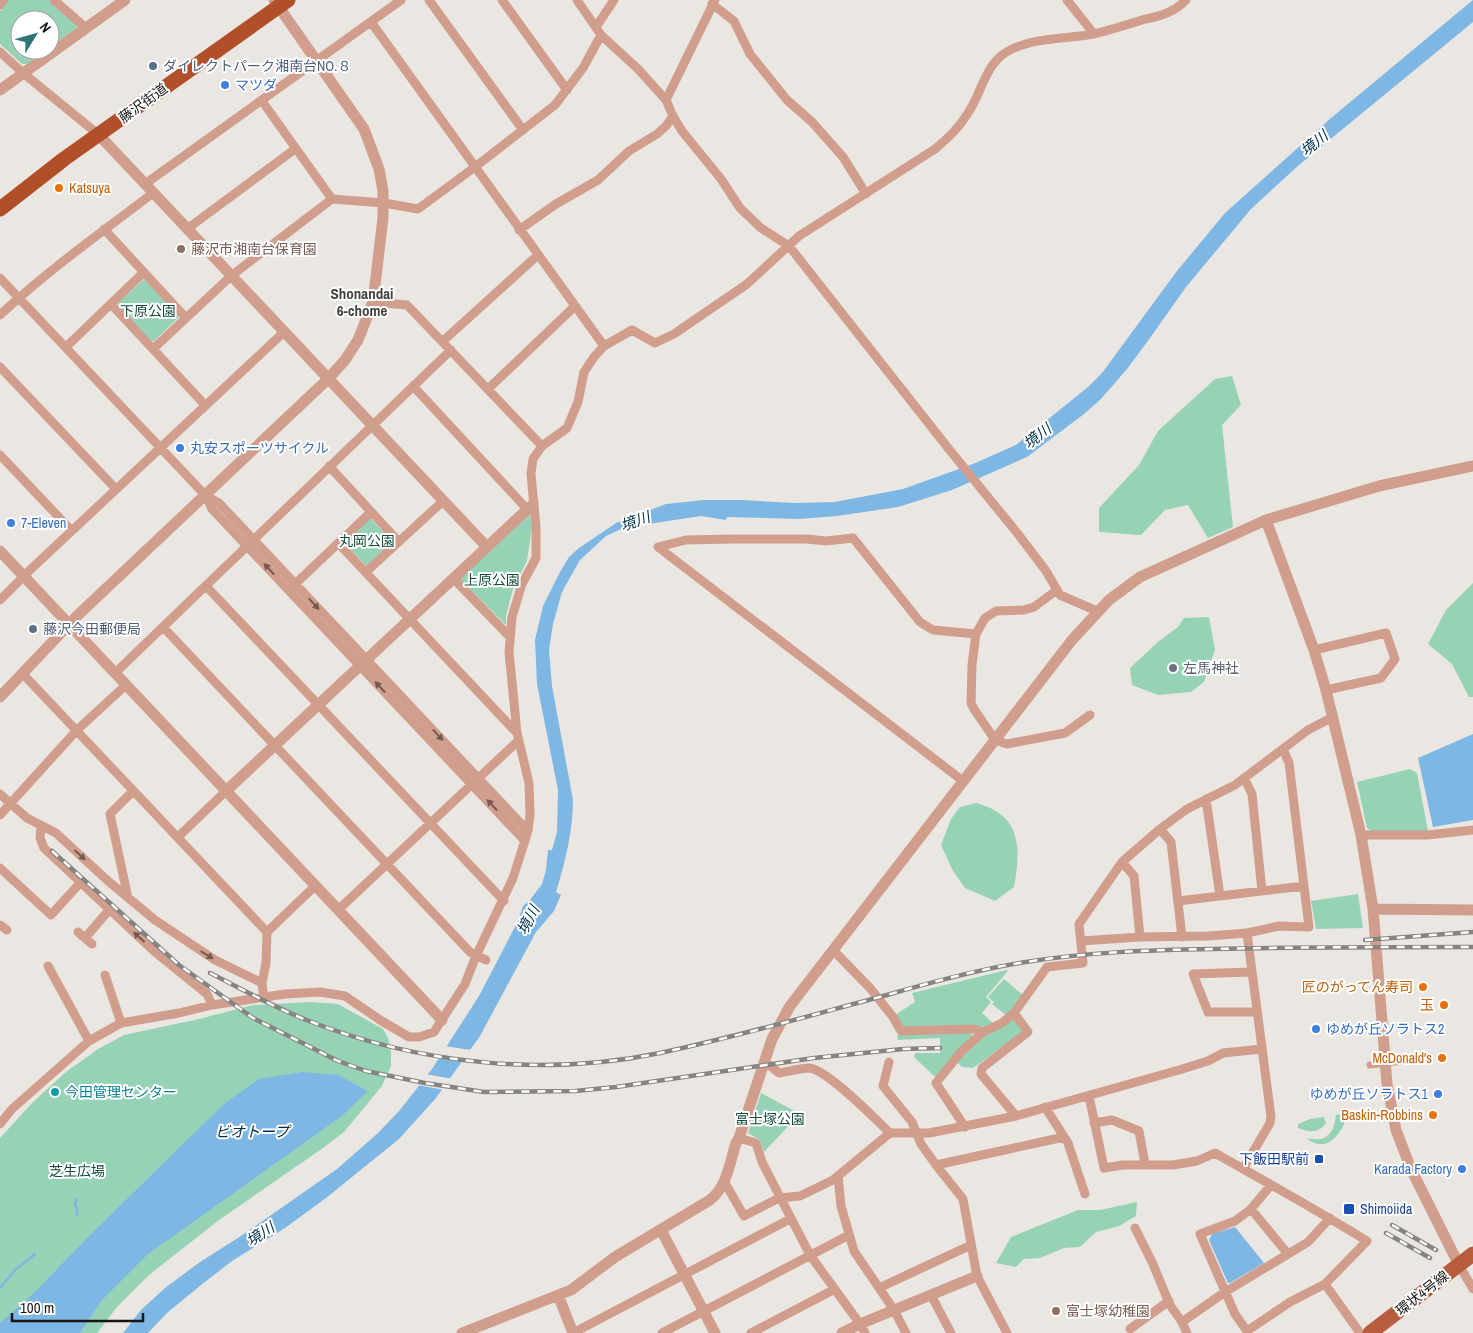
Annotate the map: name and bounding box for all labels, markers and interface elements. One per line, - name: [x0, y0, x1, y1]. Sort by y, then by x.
- north arrow: [10, 10, 60, 60]
- text: N: [36, 18, 55, 36]
- place label: ダイレクトパーク湘南台NO.８: [163, 57, 351, 75]
- marker: ダイレクトパーク湘南台NO.８: [147, 60, 159, 72]
- place label: マツダ: [235, 76, 277, 94]
- street label: 藤沢街道: [115, 79, 171, 127]
- marker: マツダ: [219, 79, 231, 91]
- water label: 境川: [1296, 124, 1334, 161]
- place label: Katsuya: [69, 179, 111, 197]
- marker: Katsuya: [53, 182, 65, 194]
- place label: 藤沢市湘南台保育園: [191, 240, 317, 258]
- marker: 藤沢市湘南台保育園: [175, 243, 187, 255]
- district label: Shonandai 6-chome: [331, 283, 393, 321]
- park label: 下原公園: [120, 302, 176, 320]
- water label: 境川: [1019, 417, 1057, 454]
- place label: 丸安スポーツサイクル: [190, 439, 329, 457]
- marker: 丸安スポーツサイクル: [174, 442, 186, 454]
- water label: 境川: [617, 505, 655, 536]
- place label: 7-Eleven: [21, 514, 66, 532]
- marker: 7-Eleven: [5, 517, 17, 529]
- park label: 丸岡公園: [339, 532, 395, 550]
- one-way arrow: [263, 563, 275, 575]
- park label: 上原公園: [464, 571, 520, 589]
- one-way arrow: [308, 597, 320, 609]
- place label: 藤沢今田郵便局: [43, 620, 141, 638]
- marker: 藤沢今田郵便局: [27, 623, 39, 635]
- place label: 左馬神社: [1183, 659, 1239, 677]
- marker: 左馬神社: [1167, 662, 1179, 674]
- one-way arrow: [374, 682, 386, 694]
- one-way arrow: [432, 729, 444, 741]
- one-way arrow: [486, 800, 498, 812]
- one-way arrow: [73, 849, 85, 861]
- water label: 境川: [512, 900, 545, 938]
- one-way arrow: [133, 931, 145, 943]
- one-way arrow: [201, 950, 214, 960]
- place label: 匠のがってん寿司: [1302, 978, 1413, 996]
- marker: 匠のがってん寿司: [1417, 981, 1429, 993]
- place label: 玉: [1420, 996, 1434, 1014]
- marker: 玉: [1438, 999, 1450, 1011]
- place label: ゆめが丘ソラトス2: [1326, 1020, 1444, 1038]
- marker: ゆめが丘ソラトス2: [1310, 1023, 1322, 1035]
- place label: McDonald's: [1372, 1049, 1432, 1067]
- marker: McDonald's: [1436, 1052, 1448, 1064]
- place label: 今田管理センター: [65, 1083, 177, 1101]
- place label: ゆめが丘ソラトス1: [1310, 1085, 1429, 1103]
- marker: 今田管理センター: [49, 1086, 61, 1098]
- marker: ゆめが丘ソラトス1: [1432, 1088, 1444, 1100]
- place label: Baskin-Robbins: [1341, 1106, 1423, 1124]
- marker: Baskin-Robbins: [1427, 1109, 1439, 1121]
- park label: 富士塚公園: [735, 1110, 805, 1128]
- water label: ビオトープ: [215, 1121, 292, 1142]
- place label: 下飯田駅前: [1239, 1150, 1309, 1168]
- marker: 下飯田駅前: [1313, 1153, 1325, 1165]
- place label: Karada Factory: [1374, 1160, 1452, 1178]
- park label: 芝生広場: [49, 1162, 105, 1180]
- marker: Karada Factory: [1456, 1163, 1468, 1175]
- place label: Shimoiida: [1360, 1200, 1413, 1218]
- marker: Shimoiida: [1342, 1202, 1356, 1216]
- water label: 境川: [242, 1216, 280, 1251]
- street label: 環状4号線: [1392, 1267, 1452, 1319]
- scale bar: [12, 1290, 144, 1322]
- text: 100 m: [20, 1297, 54, 1318]
- place label: 富士塚幼稚園: [1066, 1302, 1150, 1320]
- marker: 富士塚幼稚園: [1050, 1305, 1062, 1317]

